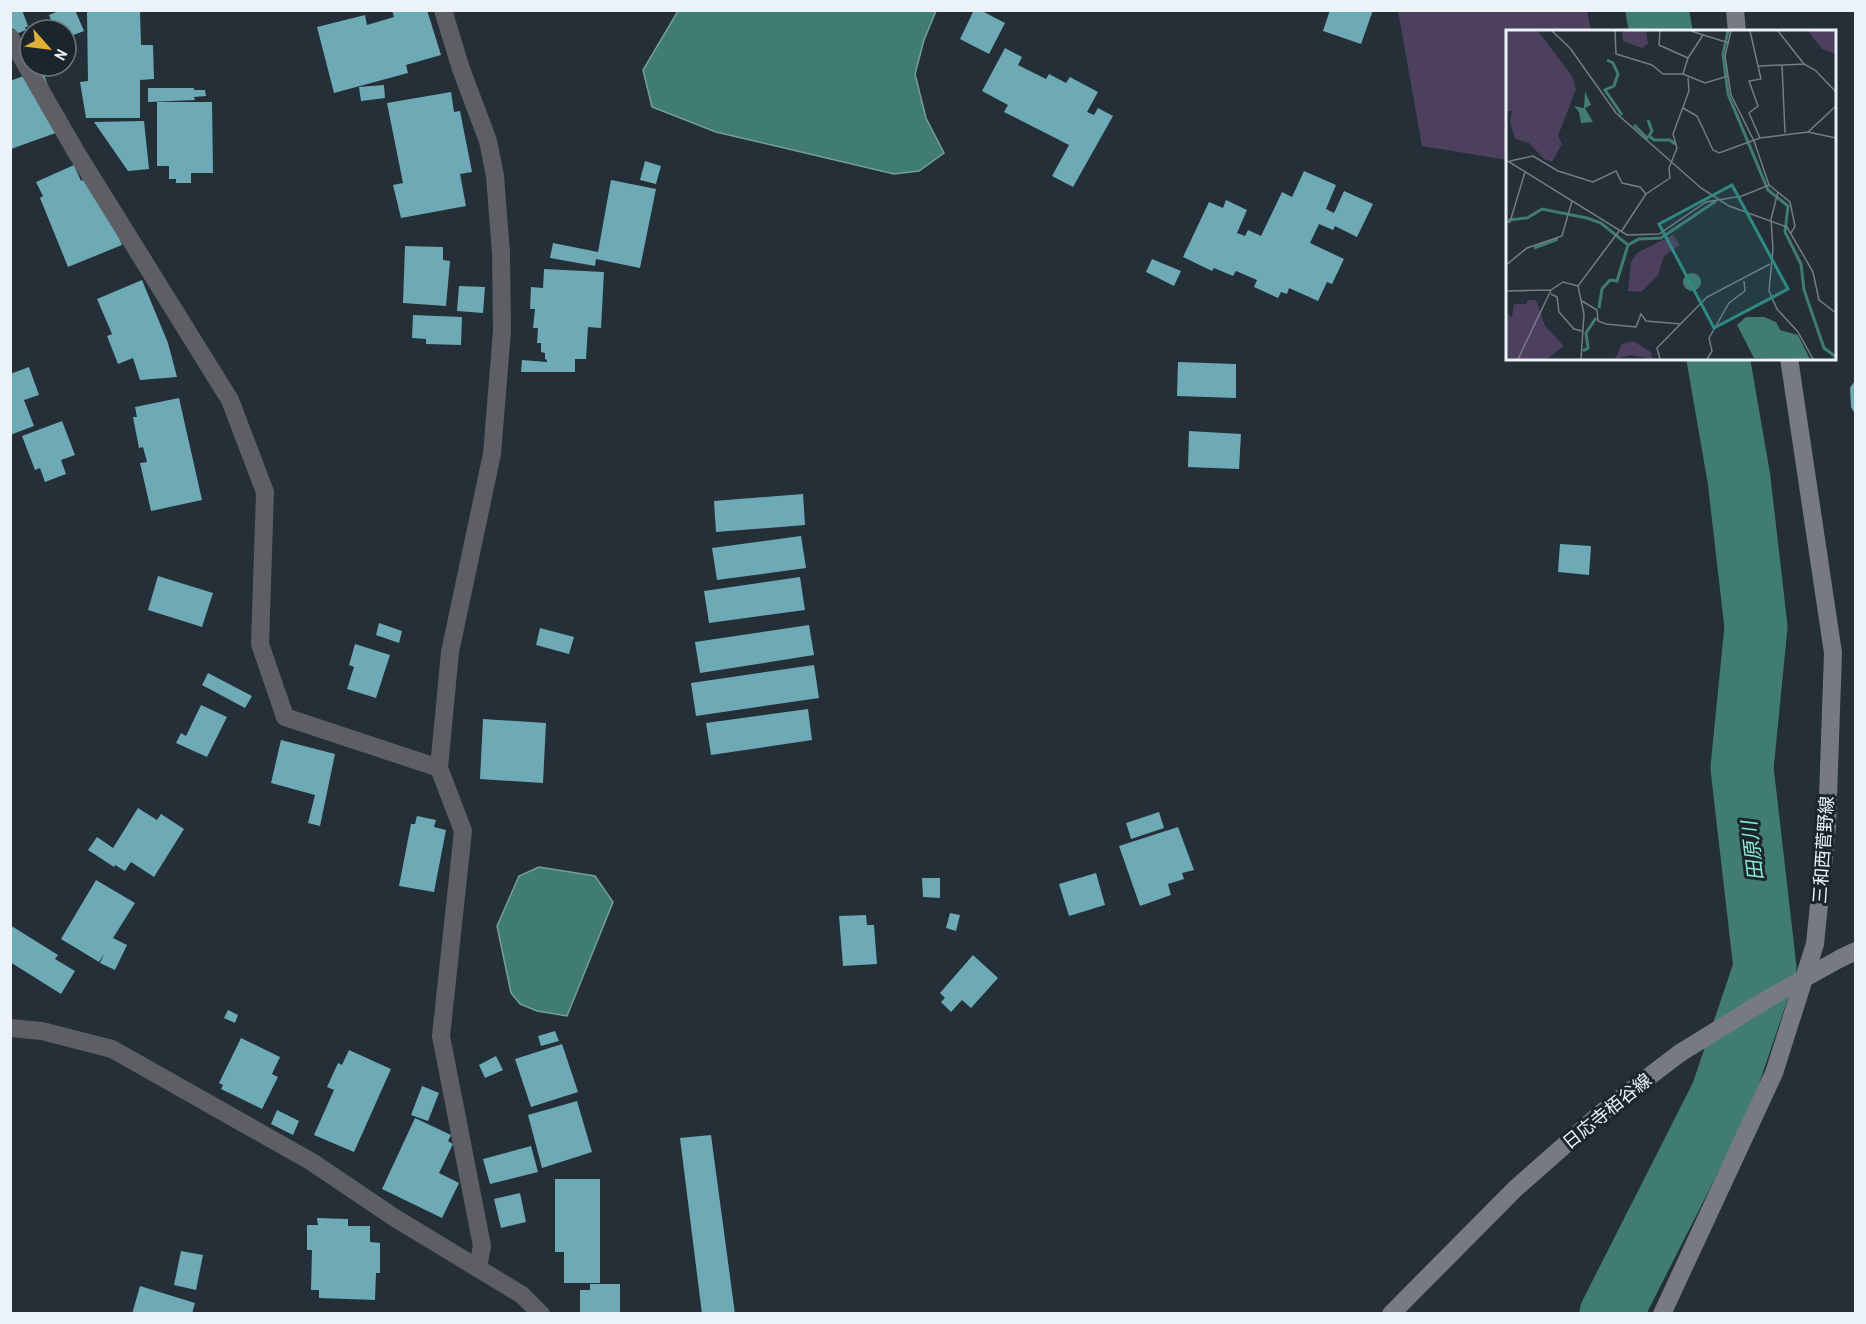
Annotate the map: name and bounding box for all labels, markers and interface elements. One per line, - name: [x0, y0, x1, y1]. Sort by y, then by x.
- north arrow: [18, 18, 78, 78]
- inset map: [1506, 30, 1836, 360]
- text: N: [49, 46, 73, 64]
- street label: 三和西菅野線: [1807, 795, 1839, 905]
- water label: 田原川: [1735, 818, 1769, 882]
- street label: 日応寺栢谷線: [1557, 1067, 1657, 1155]

